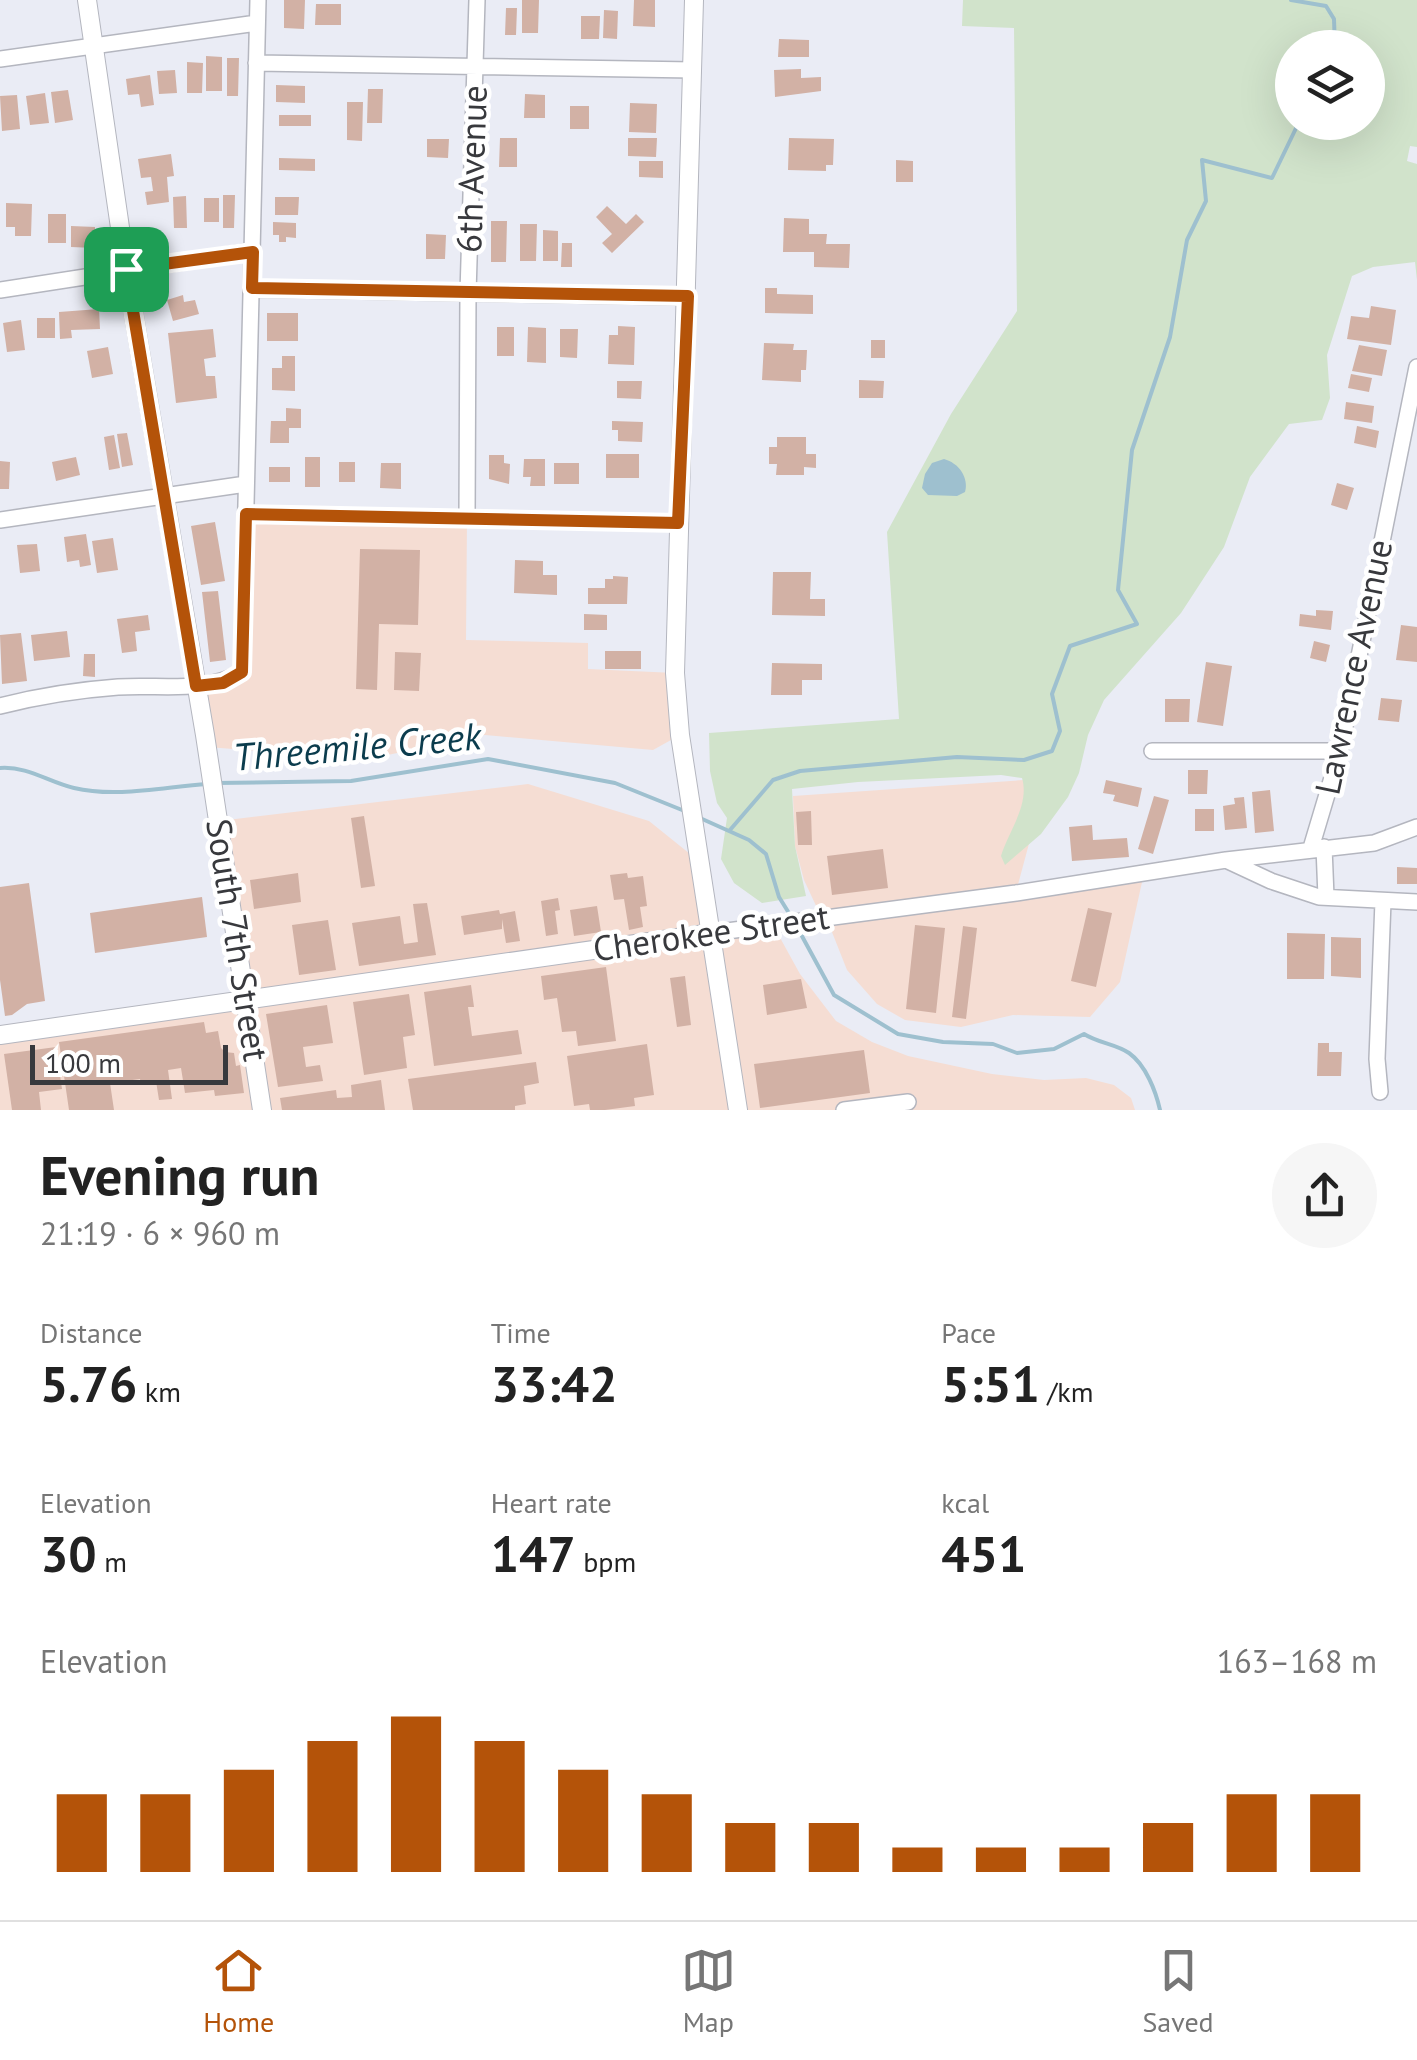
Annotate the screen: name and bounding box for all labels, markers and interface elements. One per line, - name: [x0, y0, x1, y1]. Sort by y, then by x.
- map controls: [1275, 30, 1385, 140]
- button: layers: [1275, 30, 1385, 140]
- street label: 6th Avenue: [445, 84, 497, 254]
- pin: [84, 227, 169, 312]
- icon: arrive: [99, 242, 154, 297]
- street label: Lawrence Avenue: [1304, 535, 1403, 799]
- water label: Threemile Creek: [231, 710, 485, 781]
- street label: South 7th Street: [196, 815, 280, 1064]
- street label: Cherokee Street: [590, 893, 832, 971]
- scale bar: [30, 1040, 228, 1084]
- text: 100 m: [45, 1044, 121, 1081]
- text: Evening run: [40, 1139, 320, 1210]
- button: share: [1272, 1143, 1377, 1248]
- text: 21:19 · 6 × 960 m: [40, 1212, 280, 1254]
- text: Distance: [40, 1314, 143, 1351]
- text: Time: [491, 1314, 551, 1351]
- text: Pace: [941, 1314, 996, 1351]
- text: 5.76: [40, 1351, 137, 1416]
- text: 33:42: [491, 1351, 618, 1416]
- text: 5:51: [941, 1351, 1040, 1416]
- text: km: [137, 1373, 181, 1410]
- text: /km: [1040, 1373, 1093, 1410]
- text: Elevation: [40, 1484, 152, 1521]
- text: Heart rate: [491, 1484, 612, 1521]
- text: kcal: [941, 1484, 989, 1521]
- text: 30: [40, 1521, 97, 1586]
- text: 147: [491, 1521, 576, 1586]
- text: 451: [941, 1521, 1026, 1586]
- text: m: [97, 1543, 127, 1580]
- text: bpm: [576, 1543, 636, 1580]
- text: Elevation: [40, 1640, 167, 1682]
- text: 163–168 m: [1217, 1640, 1377, 1682]
- tab: Home: [203, 1943, 274, 2040]
- tab: Map: [681, 1943, 736, 2040]
- tab: Saved: [1142, 1943, 1214, 2040]

